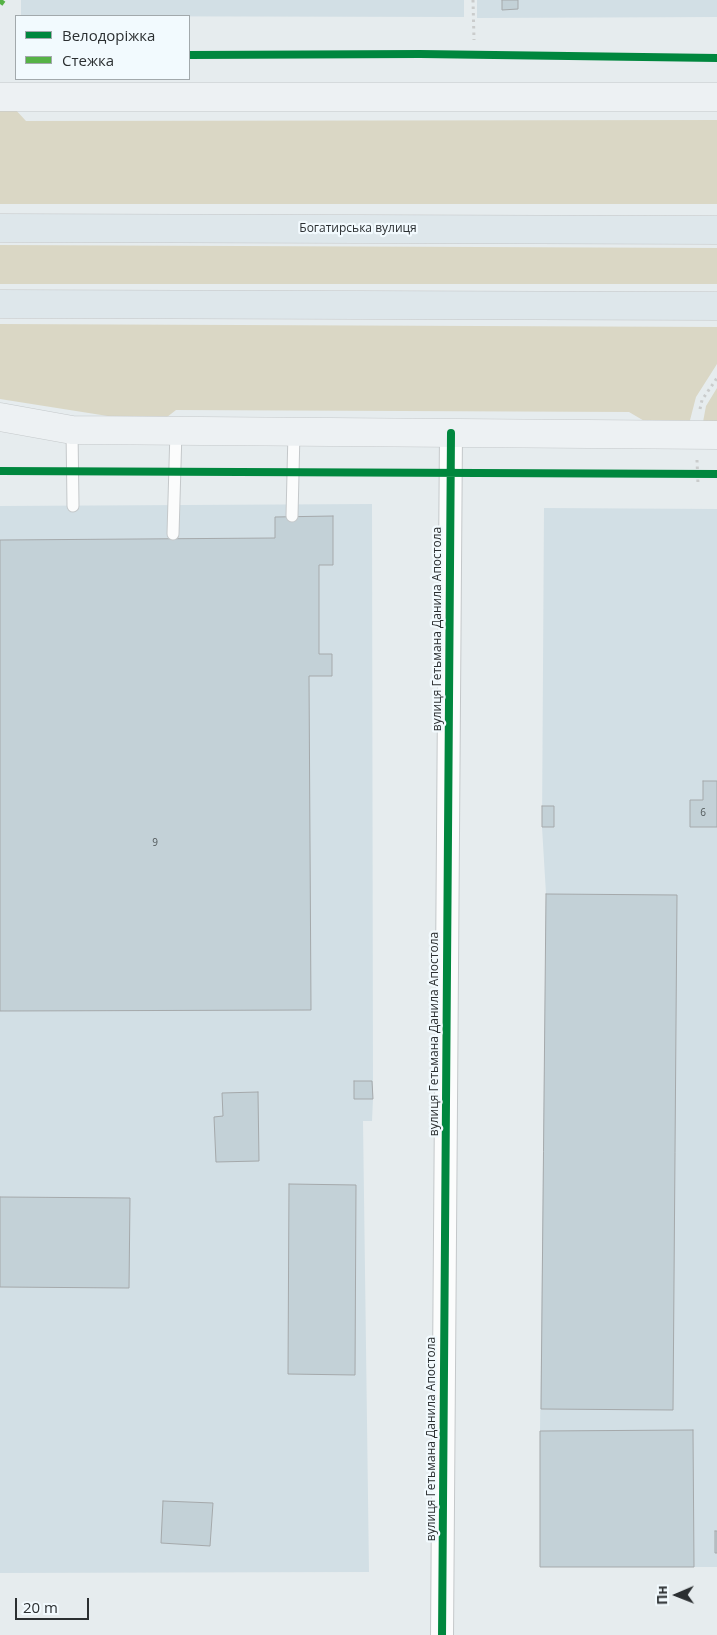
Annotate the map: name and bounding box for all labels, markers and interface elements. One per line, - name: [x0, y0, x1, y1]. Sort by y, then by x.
- legend: [15, 15, 190, 80]
- text: Велодоріжка: [62, 25, 155, 45]
- text: Стежка: [62, 50, 114, 70]
- street label: Богатирська вулиця: [299, 222, 417, 236]
- street label: вулиця Гетьмана Данила Апостола: [431, 527, 445, 731]
- house number: 6: [700, 807, 706, 819]
- house number: 9: [152, 837, 158, 849]
- street label: вулиця Гетьмана Данила Апостола: [428, 932, 442, 1136]
- street label: вулиця Гетьмана Данила Апостола: [425, 1337, 439, 1541]
- north arrow: [652, 1570, 702, 1620]
- text: Пн: [652, 1585, 671, 1605]
- scale bar: [18, 1588, 91, 1620]
- text: 20 m: [23, 1597, 58, 1617]

